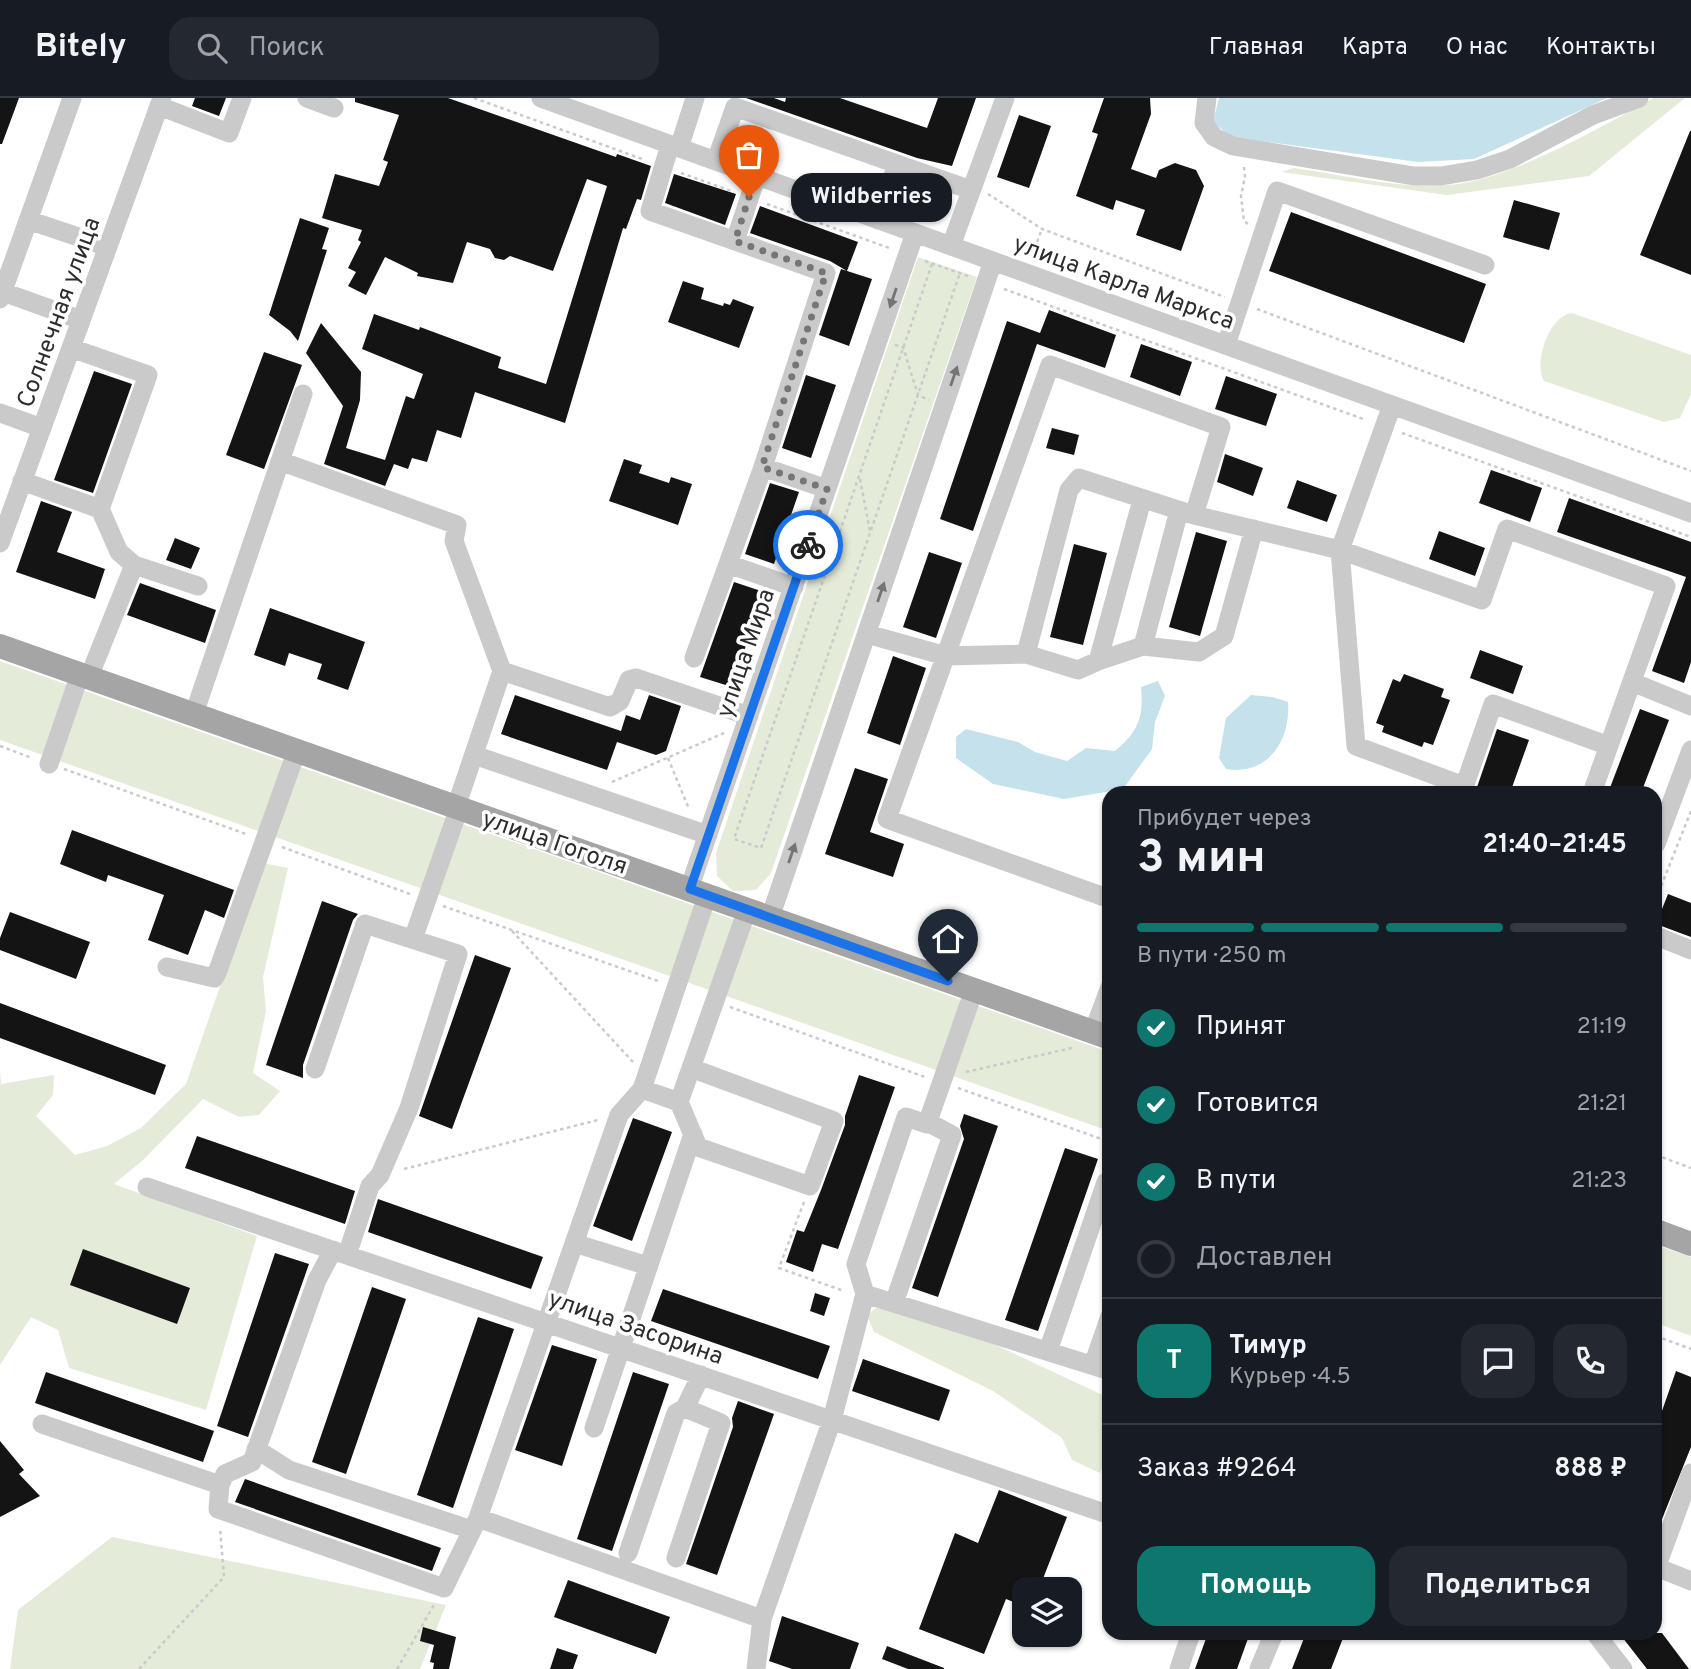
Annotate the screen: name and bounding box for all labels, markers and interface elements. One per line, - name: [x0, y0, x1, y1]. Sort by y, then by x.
- search box: [169, 17, 659, 80]
- text: Bitely: [35, 27, 127, 69]
- icon: search: [193, 29, 231, 67]
- text: Поиск: [249, 32, 325, 65]
- text: Главная: [1209, 33, 1304, 63]
- text: Карта: [1342, 33, 1408, 63]
- text: О нас: [1446, 33, 1508, 63]
- text: Контакты: [1546, 33, 1656, 63]
- pin: [719, 125, 779, 197]
- icon: bag: [730, 136, 768, 174]
- callout: Wildberries: [791, 172, 952, 222]
- text: Wildberries: [811, 183, 932, 212]
- street label: Солнечная улица: [12, 213, 108, 412]
- street label: улица Карла Маркса: [1009, 230, 1238, 338]
- one-way arrow: [887, 287, 898, 308]
- one-way arrow: [949, 366, 960, 387]
- courier: [773, 510, 843, 580]
- icon: bike: [789, 526, 827, 564]
- one-way arrow: [876, 581, 887, 602]
- street label: улица Мира: [711, 585, 783, 722]
- street label: улица Гоголя: [478, 805, 631, 883]
- text: Прибудет через: [1137, 805, 1312, 834]
- text: 21:40–21:45: [1482, 829, 1627, 862]
- text: 3 мин: [1137, 830, 1266, 889]
- one-way arrow: [787, 843, 798, 864]
- pin: [918, 909, 978, 981]
- icon: home: [929, 920, 967, 958]
- text: В пути · 250 m: [1137, 942, 1287, 971]
- icon: check: [1137, 1009, 1175, 1047]
- text: Принят: [1196, 1011, 1286, 1044]
- text: 21:19: [1577, 1013, 1627, 1042]
- icon: check: [1137, 1086, 1175, 1124]
- text: Готовится: [1196, 1088, 1319, 1121]
- text: 21:21: [1577, 1090, 1627, 1119]
- icon: check: [1137, 1163, 1175, 1201]
- text: В пути: [1196, 1165, 1276, 1198]
- text: 21:23: [1571, 1167, 1627, 1196]
- text: Доставлен: [1196, 1242, 1332, 1275]
- street label: улица Засорина: [544, 1285, 727, 1373]
- button: chat: [1461, 1324, 1535, 1398]
- button: phone: [1553, 1324, 1627, 1398]
- text: Тимур: [1229, 1330, 1307, 1363]
- text: Т: [1166, 1345, 1182, 1378]
- text: Курьер · 4.5: [1229, 1363, 1351, 1392]
- text: Заказ #9264: [1137, 1453, 1297, 1486]
- text: 888 ₽: [1554, 1453, 1627, 1486]
- button: Помощь: [1137, 1546, 1375, 1626]
- button: Поделиться: [1389, 1546, 1627, 1626]
- map controls: [1012, 1577, 1082, 1647]
- button: layers: [1012, 1577, 1082, 1647]

